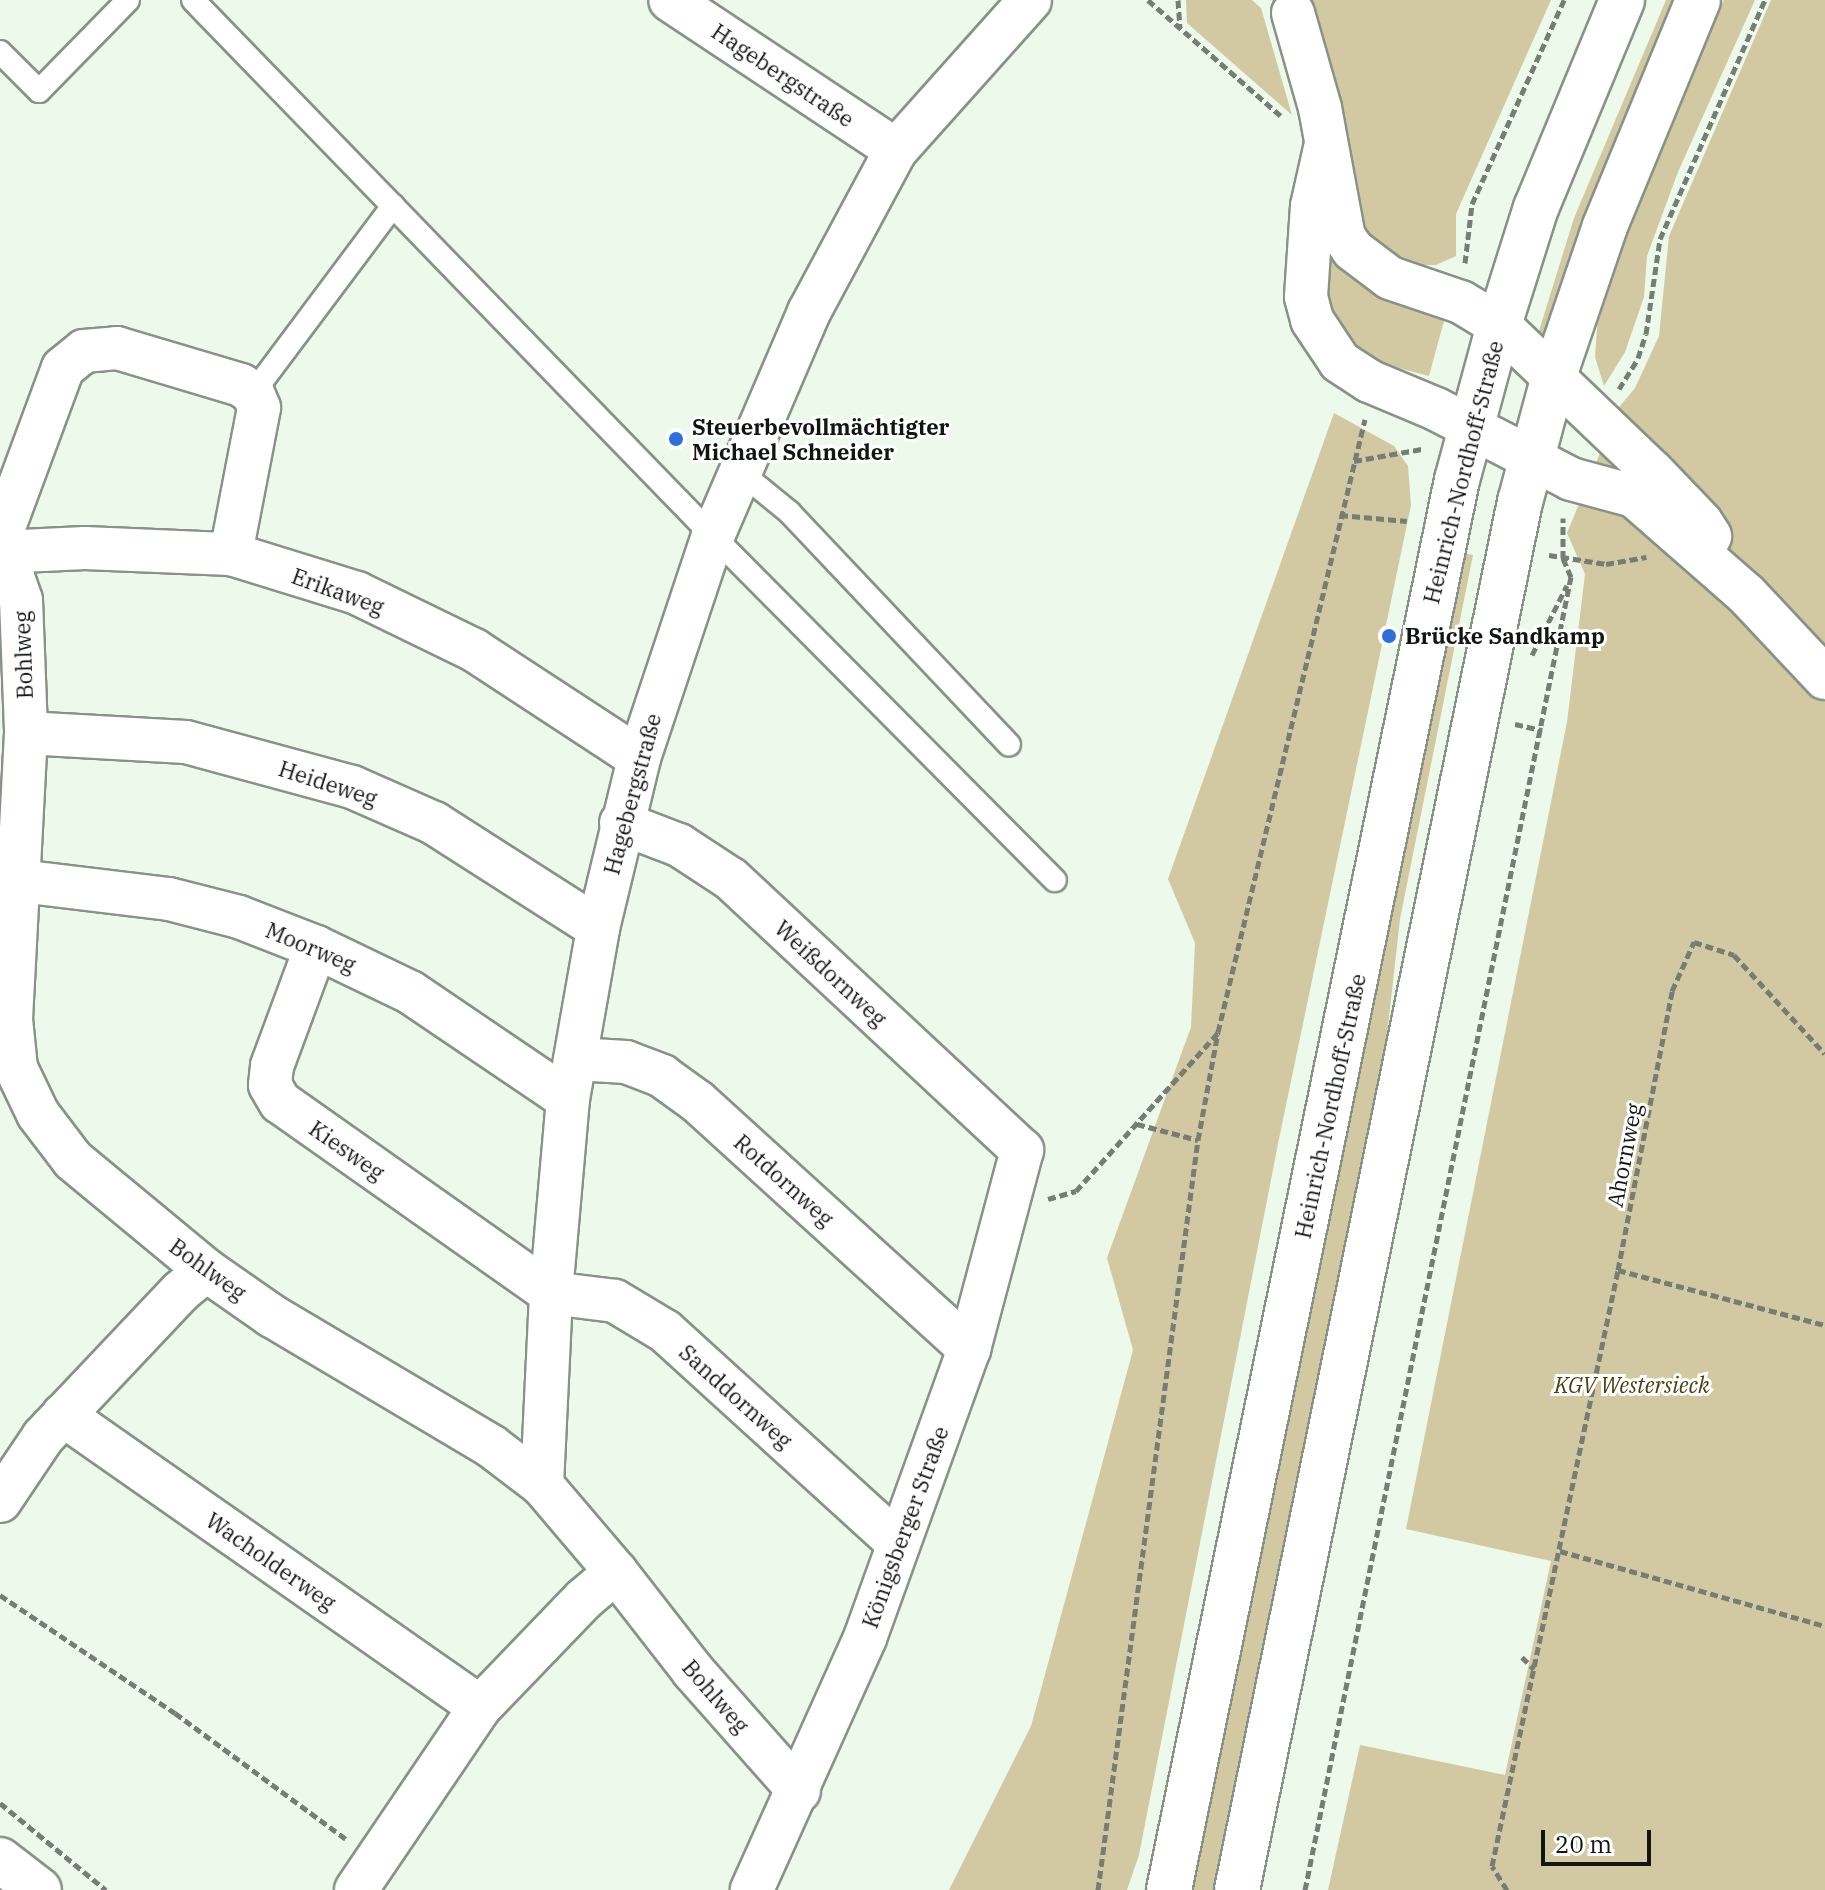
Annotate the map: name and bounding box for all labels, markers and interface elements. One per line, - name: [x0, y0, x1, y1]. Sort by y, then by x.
- street label: Hagebergstraße: [707, 18, 859, 132]
- street label: Heinrich-Nordhoff-Straße: [1418, 338, 1508, 606]
- place label: Steuerbevollmächtigter Michael Schneider: [692, 413, 949, 464]
- marker: Steuerbevollmächtigter Michael Schneider: [667, 430, 685, 448]
- street label: Erikaweg: [288, 562, 388, 620]
- street label: Bohlweg: [8, 610, 38, 700]
- place label: Brücke Sandkamp: [1405, 623, 1605, 649]
- marker: Brücke Sandkamp: [1380, 627, 1398, 645]
- street label: Hagebergstraße: [598, 711, 666, 877]
- street label: Heideweg: [275, 755, 381, 811]
- street label: Weißdornweg: [770, 914, 892, 1032]
- street label: Moorweg: [262, 916, 360, 978]
- street label: Heinrich-Nordhoff-Straße: [1289, 971, 1371, 1241]
- street label: Ahornweg: [1601, 1101, 1647, 1209]
- street label: Kiesweg: [304, 1115, 390, 1185]
- street label: Rotdornweg: [729, 1128, 839, 1232]
- street label: Bohlweg: [165, 1232, 251, 1306]
- street label: Sanddornweg: [674, 1339, 798, 1453]
- park label: KGV Westersieck: [1554, 1372, 1710, 1398]
- street label: Königsberger Straße: [856, 1422, 954, 1632]
- street label: Wacholderweg: [201, 1506, 341, 1616]
- street label: Bohlweg: [677, 1654, 755, 1738]
- scale bar: [1545, 1814, 1655, 1864]
- text: 20 m: [1555, 1828, 1612, 1860]

